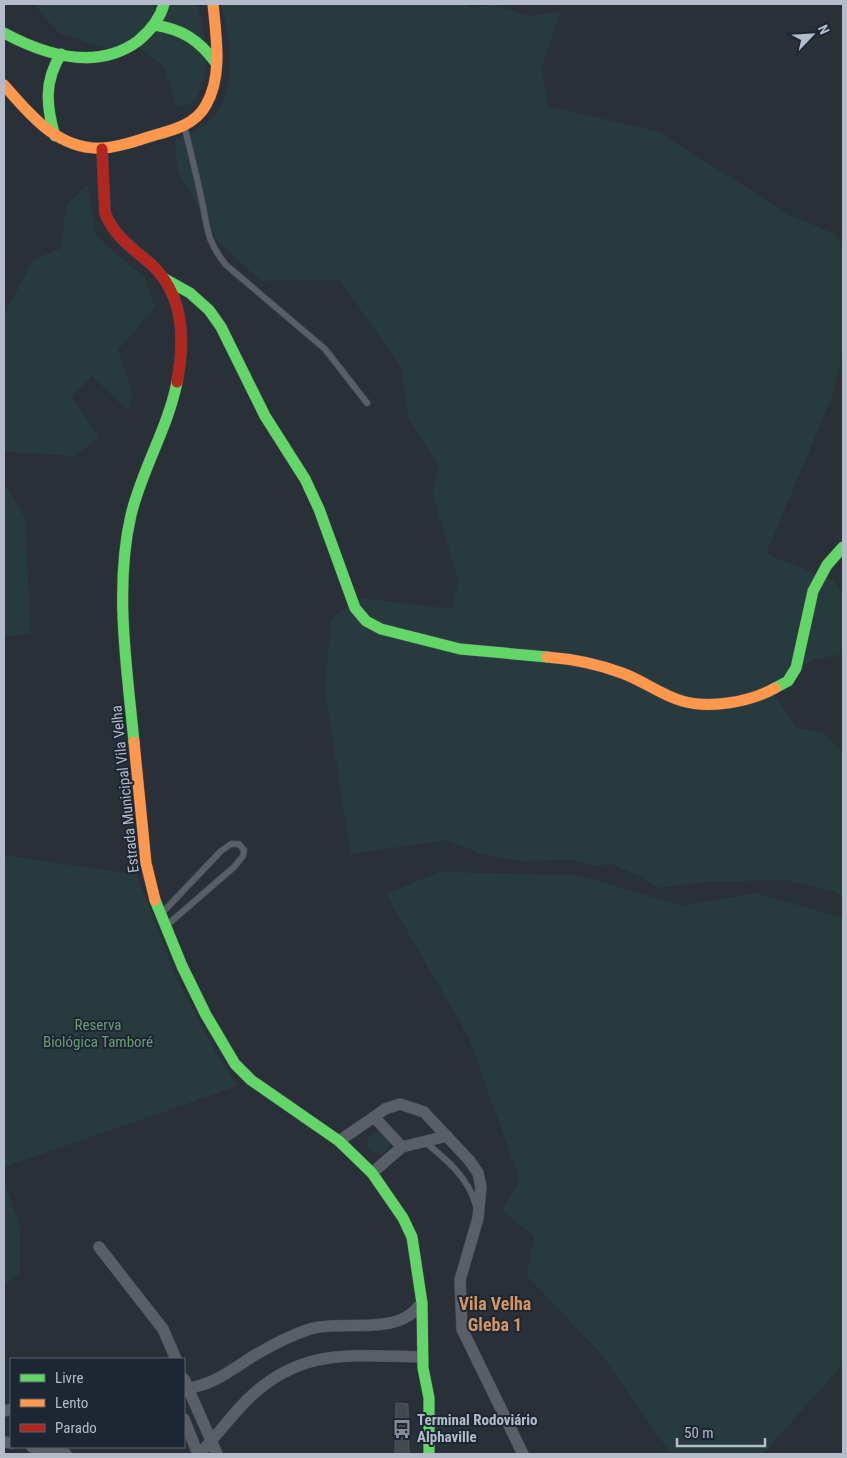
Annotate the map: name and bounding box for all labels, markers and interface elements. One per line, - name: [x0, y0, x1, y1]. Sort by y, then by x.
- north arrow: [787, 10, 837, 60]
- text: N: [815, 22, 833, 37]
- street label: Estrada Municipal Vila Velha: [107, 704, 143, 874]
- park label: Reserva Biológica Tamboré: [43, 1016, 153, 1051]
- district label: Vila Velha Gleba 1: [459, 1293, 531, 1335]
- legend: [10, 1358, 185, 1448]
- text: Livre: [55, 1369, 83, 1387]
- text: Lento: [55, 1394, 88, 1412]
- place label: Terminal Rodoviário Alphaville: [417, 1411, 538, 1446]
- scale bar: [677, 1416, 764, 1448]
- bus stop icon: Terminal Rodoviário Alphaville: [391, 1418, 413, 1440]
- text: Parado: [55, 1419, 97, 1437]
- text: 50 m: [684, 1424, 714, 1442]

